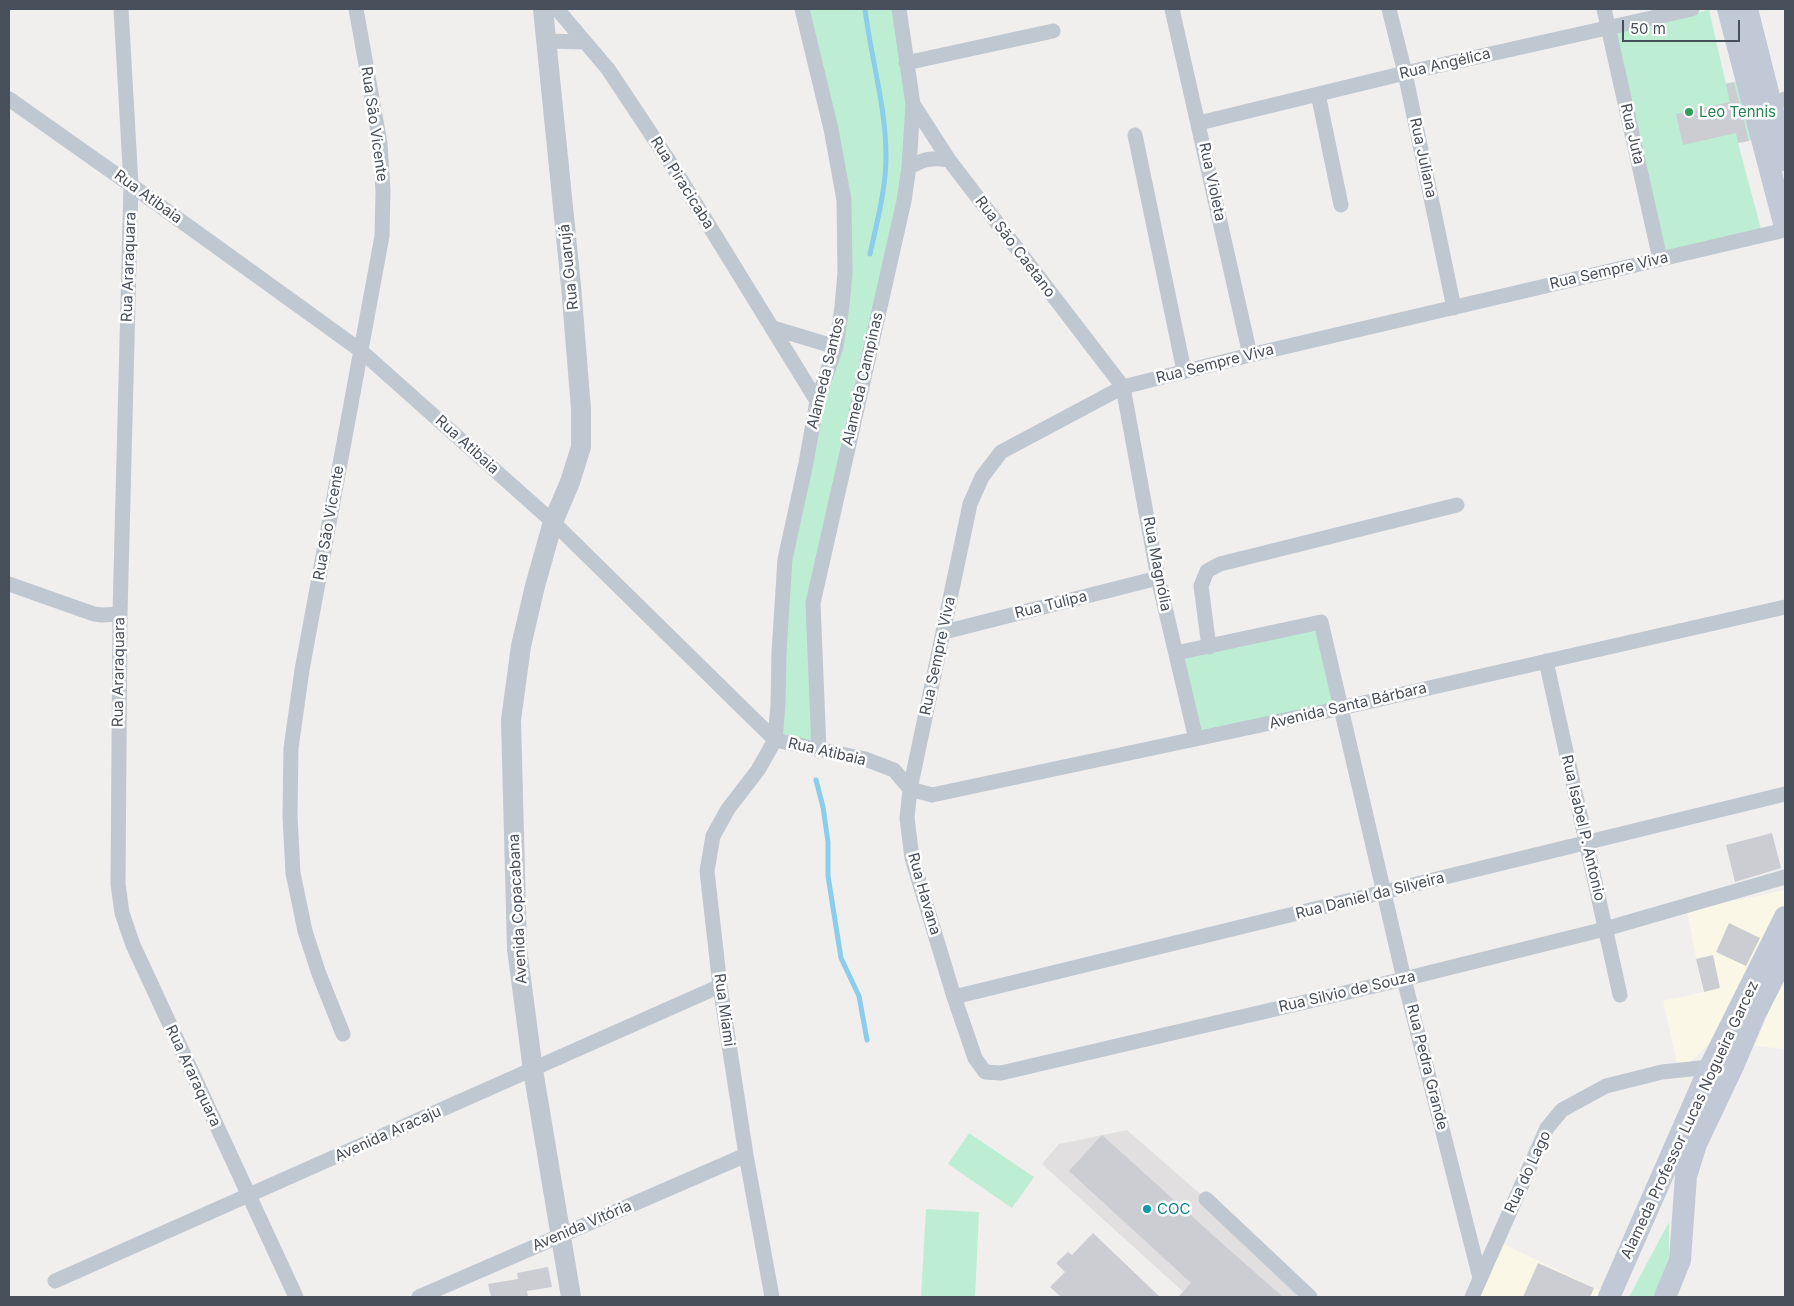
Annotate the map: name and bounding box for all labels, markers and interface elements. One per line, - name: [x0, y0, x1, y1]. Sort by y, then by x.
- scale bar: [1624, 10, 1742, 42]
- text: 50 m: [1630, 19, 1666, 38]
- street label: Rua Angélica: [1398, 45, 1492, 83]
- street label: Rua São Vicente: [357, 65, 391, 183]
- street label: Rua Juta: [1616, 102, 1648, 166]
- place label: Leo Tennis: [1699, 103, 1776, 121]
- marker: Leo Tennis: [1683, 106, 1695, 118]
- street label: Rua Juliana: [1406, 116, 1440, 200]
- street label: Rua Piracicaba: [646, 133, 718, 233]
- street label: Rua Violeta: [1195, 141, 1229, 223]
- street label: Rua Atibaia: [111, 166, 185, 228]
- street label: Rua São Caetano: [971, 193, 1059, 301]
- street label: Rua Araraquara: [118, 212, 140, 322]
- street label: Rua Guarujá: [556, 223, 582, 311]
- street label: Rua Sempre Viva: [1548, 249, 1670, 293]
- street label: Alameda Campinas: [839, 310, 887, 448]
- street label: Alameda Santos: [803, 315, 849, 431]
- street label: Rua Sempre Viva: [1154, 341, 1276, 387]
- street label: Rua Atibaia: [431, 412, 503, 478]
- street label: Rua São Vicente: [310, 464, 348, 582]
- street label: Rua Magnólia: [1139, 515, 1175, 613]
- street label: Rua Tulipa: [1013, 587, 1089, 623]
- street label: Rua Sempre Viva: [917, 595, 959, 717]
- street label: Rua Araraquara: [109, 617, 129, 727]
- street label: Avenida Santa Bárbara: [1268, 679, 1428, 733]
- street label: Rua Atibaia: [786, 734, 868, 770]
- street label: Rua Isabel P. Antonio: [1557, 753, 1609, 903]
- street label: Avenida Copacabana: [505, 833, 531, 985]
- street label: Rua Havana: [904, 851, 944, 937]
- street label: Rua Daniel da Silveira: [1294, 869, 1446, 923]
- street label: Rua Silvio de Souza: [1277, 968, 1417, 1016]
- street label: Rua Miami: [710, 972, 738, 1048]
- street label: Alameda Professor Lucas Nogueira Garcez: [1617, 978, 1763, 1262]
- street label: Rua Pedra Grande: [1403, 1002, 1451, 1132]
- street label: Rua Araraquara: [162, 1022, 224, 1130]
- street label: Avenida Aracaju: [332, 1102, 444, 1166]
- street label: Rua do Lago: [1501, 1128, 1555, 1216]
- street label: Avenida Vitória: [530, 1197, 634, 1255]
- place label: COC: [1157, 1200, 1190, 1218]
- marker: COC: [1141, 1203, 1153, 1215]

